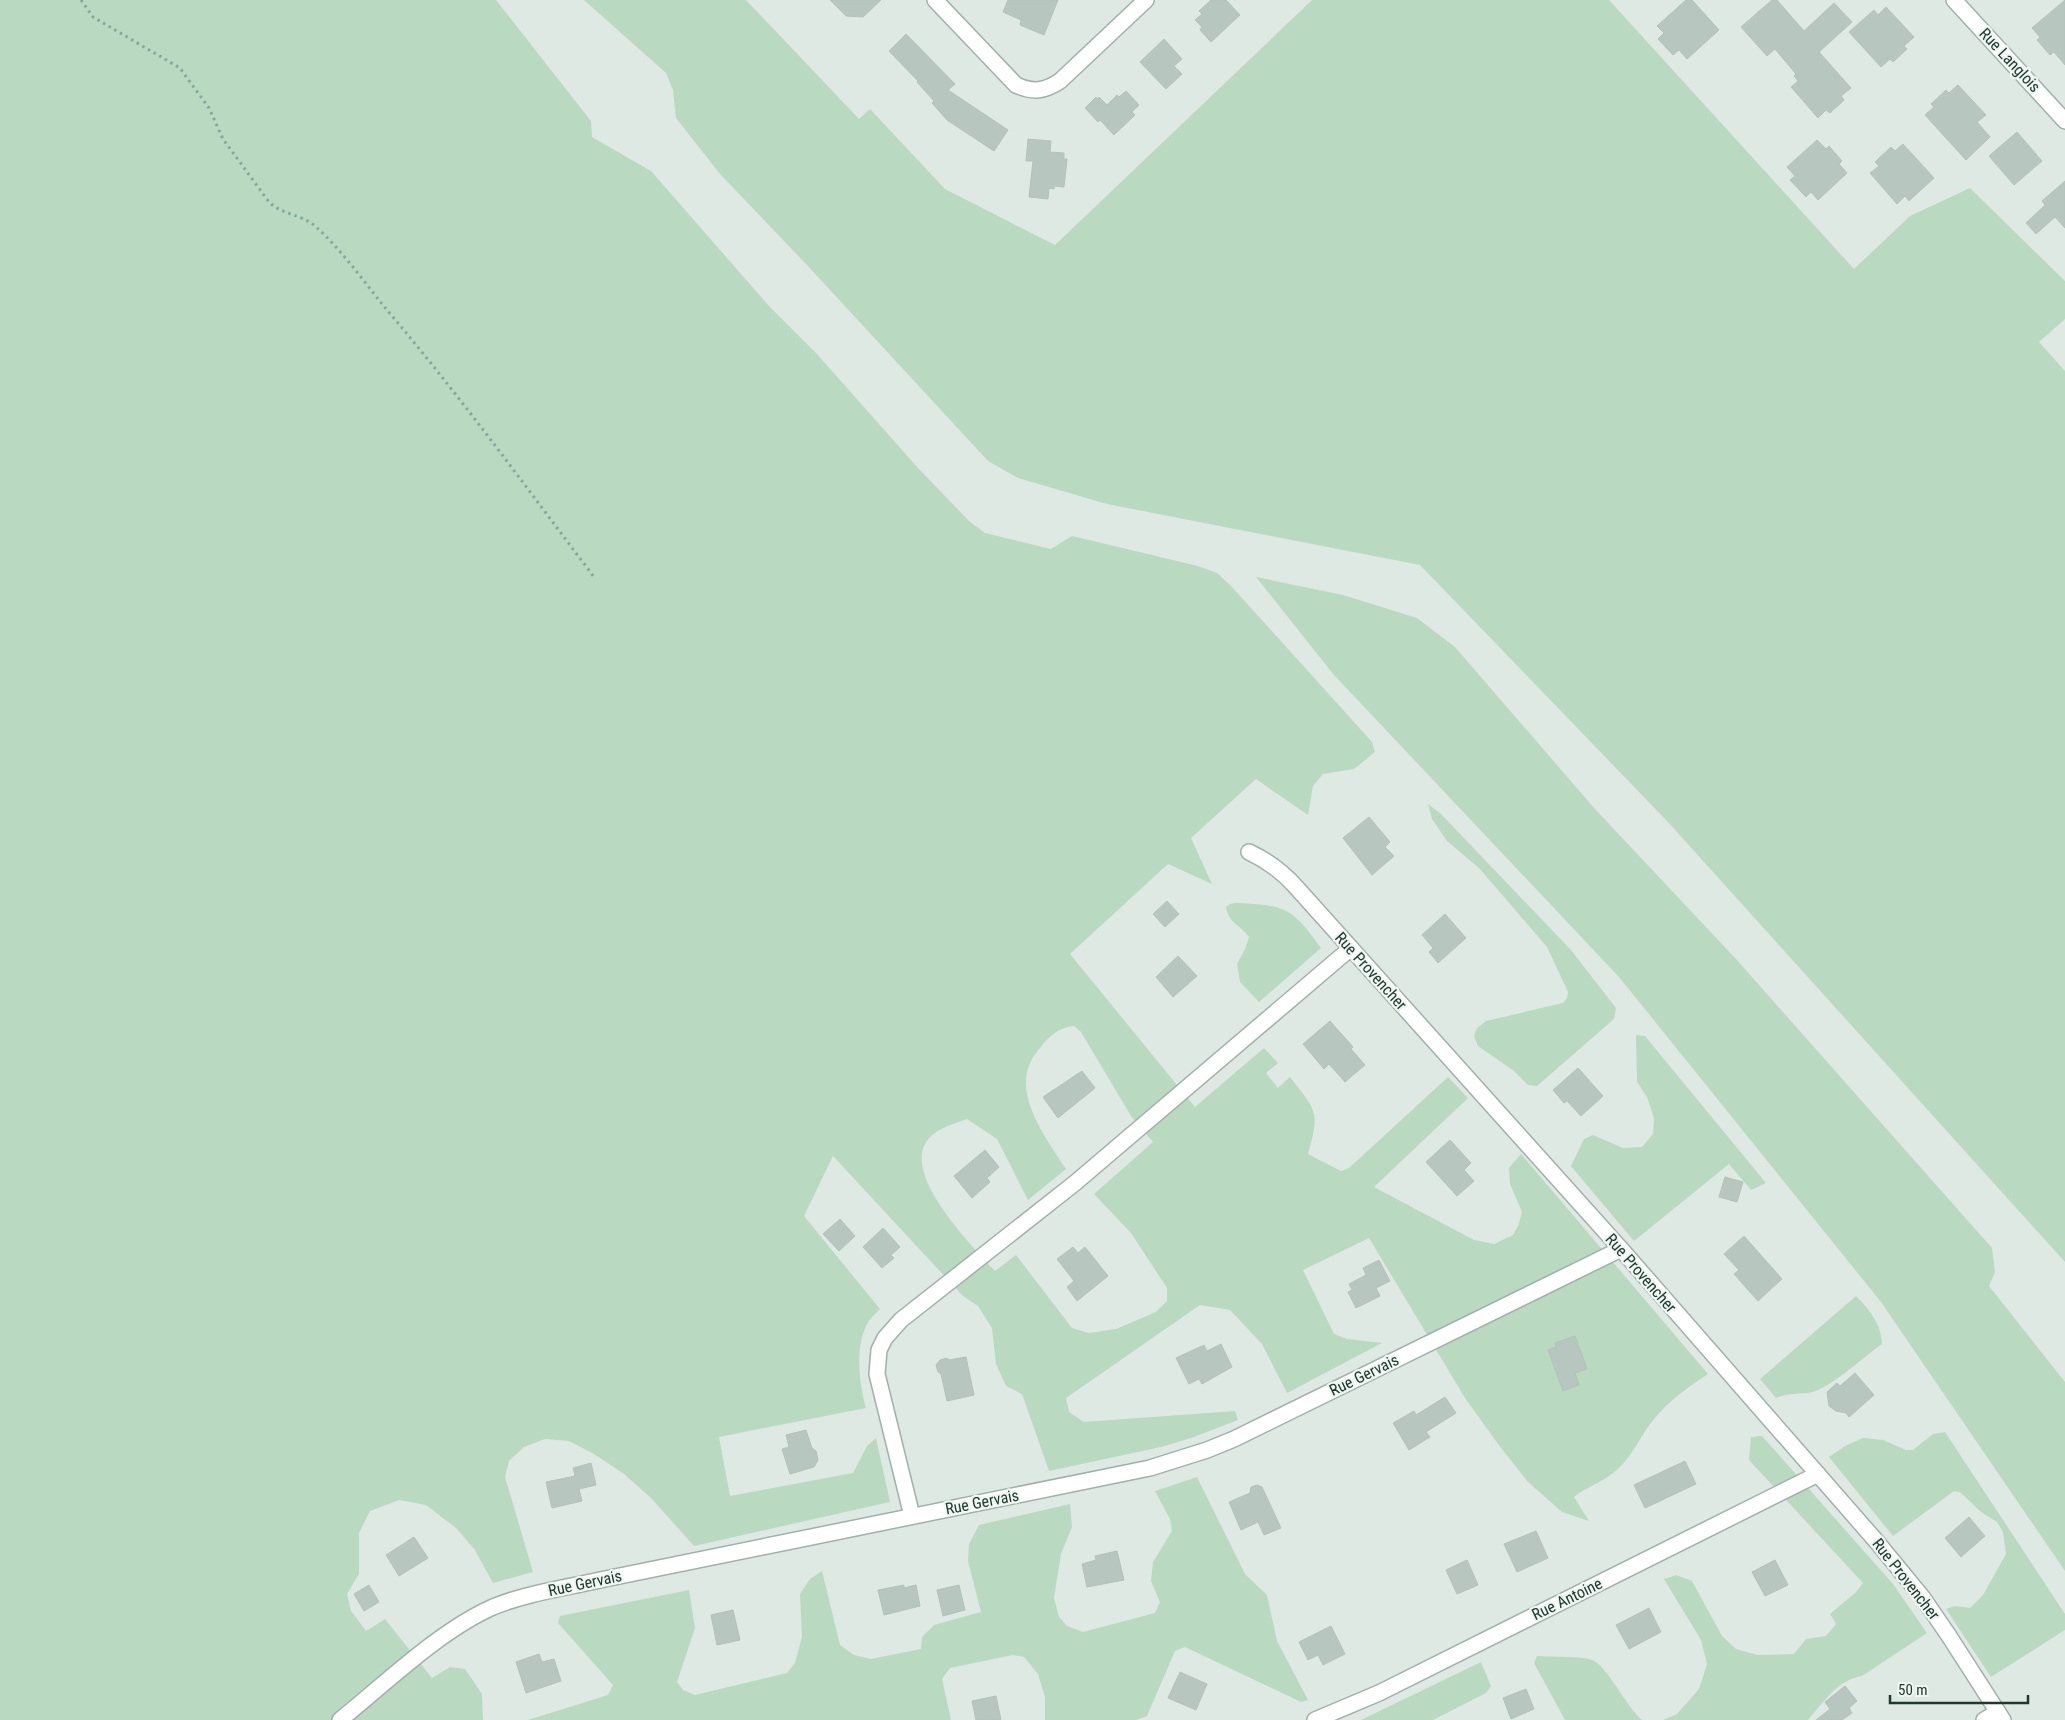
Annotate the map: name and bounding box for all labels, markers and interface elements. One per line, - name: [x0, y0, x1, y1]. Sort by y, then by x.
- street label: Rue Langlois: [1975, 24, 2045, 96]
- street label: Rue Provencher: [1331, 928, 1411, 1014]
- street label: Rue Provencher: [1602, 1230, 1681, 1316]
- street label: Rue Gervais: [1326, 1350, 1402, 1400]
- street label: Rue Gervais: [944, 1486, 1020, 1518]
- street label: Rue Provencher: [1868, 1534, 1944, 1624]
- street label: Rue Gervais: [546, 1566, 624, 1600]
- street label: Rue Antoine: [1529, 1574, 1605, 1624]
- scale bar: [1890, 1672, 2028, 1704]
- text: 50 m: [1898, 1681, 1928, 1699]

